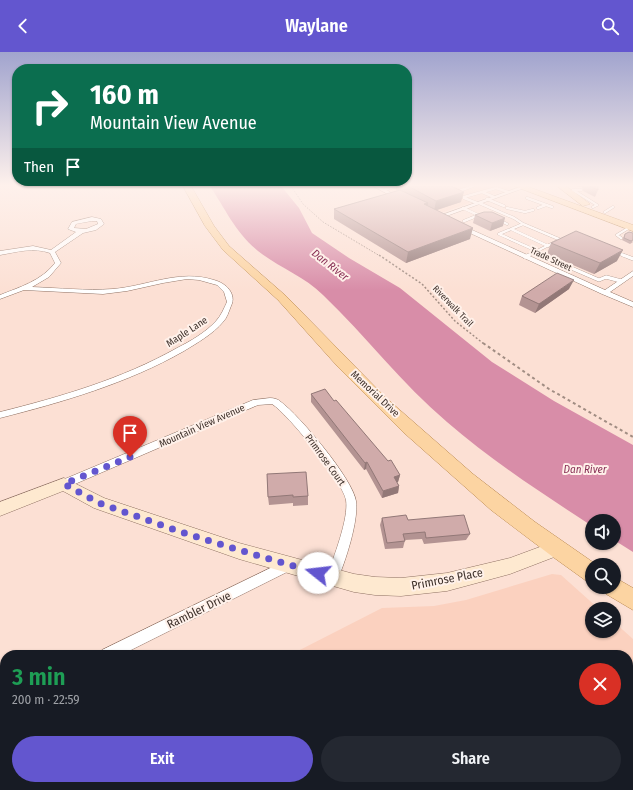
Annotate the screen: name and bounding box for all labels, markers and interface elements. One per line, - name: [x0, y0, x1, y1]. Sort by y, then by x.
- icon: back: [12, 15, 34, 37]
- text: Waylane: [285, 15, 348, 37]
- icon: search: [599, 15, 621, 37]
- text: 160 m: [90, 78, 159, 111]
- icon: right: [24, 80, 76, 132]
- text: Mountain View Avenue: [90, 112, 257, 134]
- icon: arrive: [62, 156, 84, 178]
- text: Then: [24, 158, 54, 176]
- street label: Trade Street: [529, 245, 573, 273]
- water label: Dan River: [309, 247, 352, 284]
- street label: Riverwalk Trail: [431, 283, 476, 329]
- street label: Maple Lane: [164, 314, 210, 350]
- street label: Memorial Drive: [348, 368, 402, 420]
- street label: Mountain View Avenue: [157, 402, 247, 450]
- pin: [113, 416, 147, 457]
- icon: arrive: [119, 422, 141, 444]
- street label: Primrose Court: [302, 432, 348, 489]
- water label: Dan River: [563, 463, 608, 476]
- map controls: [585, 514, 621, 638]
- button: sound: [585, 514, 621, 550]
- position arrow: [297, 552, 339, 594]
- button: search: [585, 558, 621, 594]
- street label: Primrose Place: [410, 565, 484, 593]
- street label: Rambler Drive: [165, 588, 233, 631]
- button: layers: [585, 602, 621, 638]
- text: 3 min: [12, 663, 66, 691]
- button: close: [579, 663, 621, 705]
- text: 200 m · 22:59: [12, 692, 80, 707]
- button: Exit: [12, 736, 313, 782]
- button: Share: [321, 736, 621, 782]

